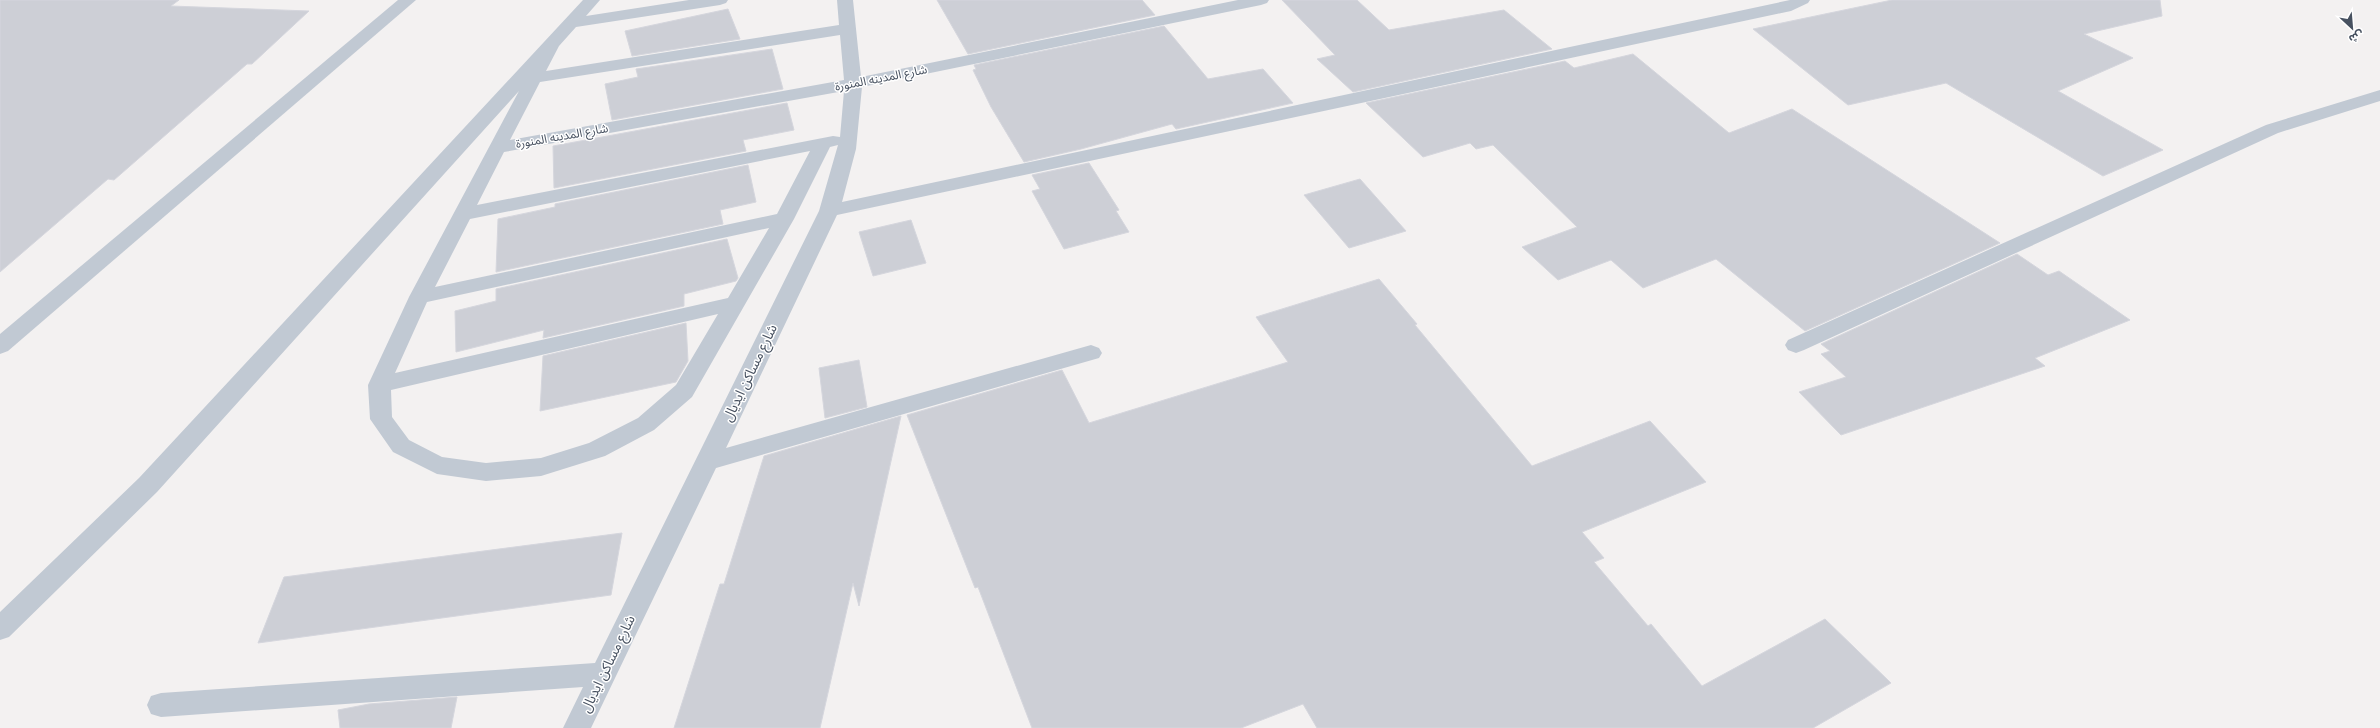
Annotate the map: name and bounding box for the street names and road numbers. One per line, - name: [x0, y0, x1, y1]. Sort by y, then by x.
- street label: شارع المدينه المنورة: [834, 62, 929, 96]
- street label: شارع المدينه المنورة: [515, 121, 610, 153]
- street label: شارع مساكن ايديال: [719, 321, 783, 425]
- street label: شارع مساكن ايديال: [577, 612, 641, 716]

